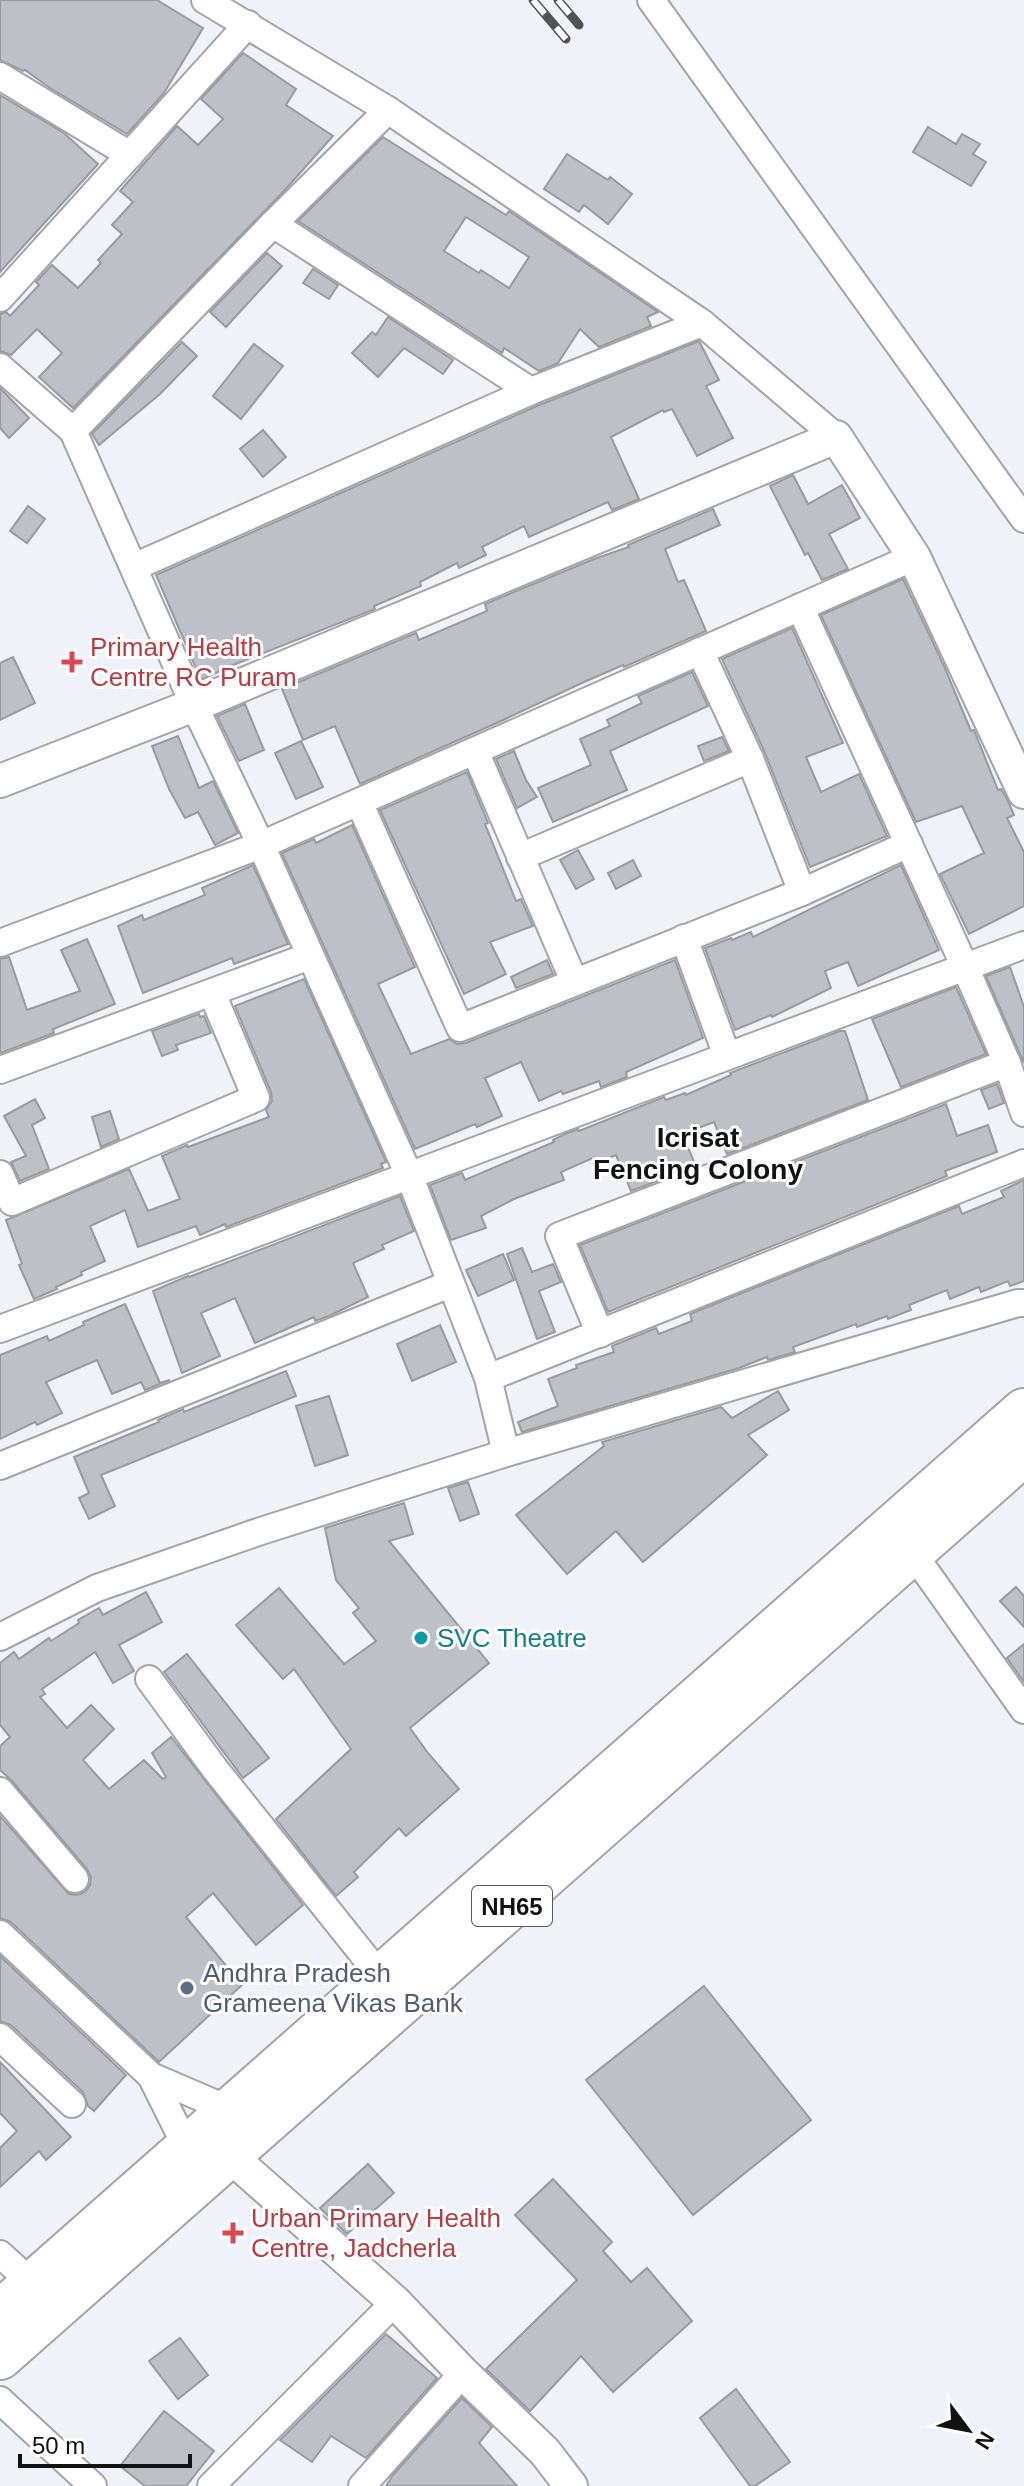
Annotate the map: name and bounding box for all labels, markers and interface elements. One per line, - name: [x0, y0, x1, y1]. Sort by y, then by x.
- place label: Primary Health Centre RC Puram: [90, 632, 297, 692]
- marker: Primary Health Centre RC Puram: [61, 651, 83, 673]
- district label: Icrisat Fencing Colony: [593, 1122, 803, 1185]
- place label: SVC Theatre: [437, 1623, 587, 1653]
- marker: SVC Theatre: [412, 1629, 430, 1647]
- road number: NH65: [472, 1886, 552, 1926]
- place label: Andhra Pradesh Grameena Vikas Bank: [203, 1958, 464, 2018]
- marker: Andhra Pradesh Grameena Vikas Bank: [178, 1979, 196, 1997]
- place label: Urban Primary Health Centre, Jadcherla: [251, 2203, 501, 2263]
- marker: Urban Primary Health Centre, Jadcherla: [222, 2222, 244, 2244]
- north arrow: [928, 2390, 1008, 2470]
- scale bar: [20, 2418, 190, 2468]
- text: N: [970, 2427, 999, 2454]
- text: 50 m: [32, 2432, 85, 2459]

